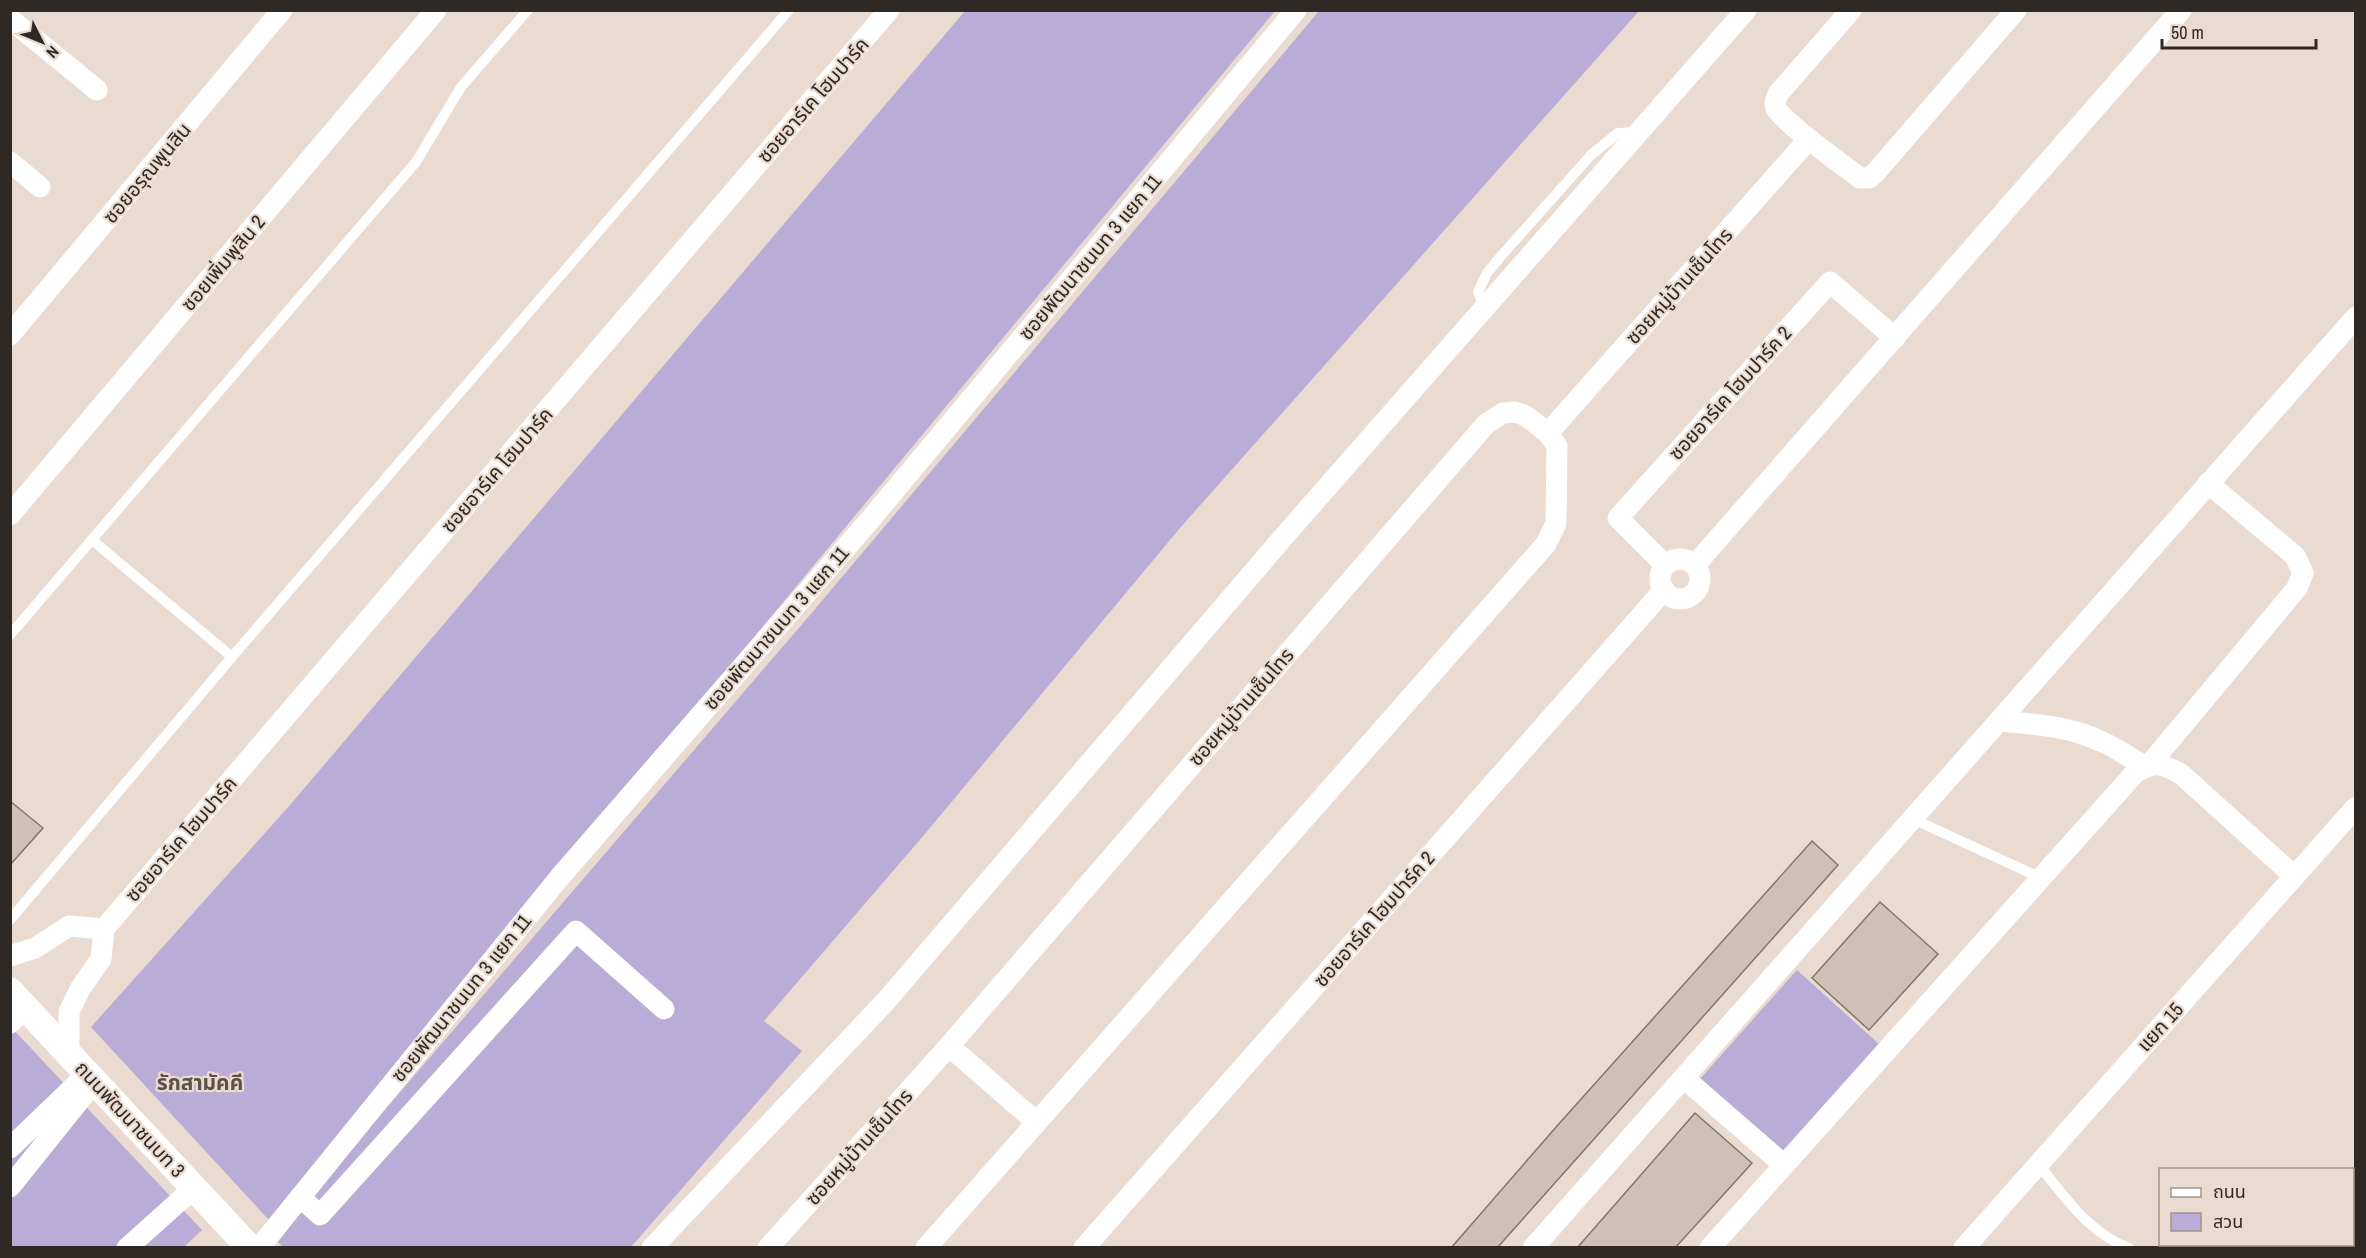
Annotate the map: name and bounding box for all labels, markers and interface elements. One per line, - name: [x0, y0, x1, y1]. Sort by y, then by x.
- north arrow: [12, 12, 72, 72]
- scale bar: [2162, 12, 2316, 50]
- text: 50 m: [2171, 20, 2204, 45]
- street label: ซอยอาร์เค โฮมปาร์ค: [751, 31, 875, 168]
- text: N: [42, 41, 64, 63]
- street label: ซอยอรุณพูนสิน: [96, 117, 197, 229]
- street label: ซอยพัฒนาชนบท 3 แยก 11: [1012, 168, 1167, 345]
- street label: ซอยเพิ่มพูสิน 2: [175, 209, 271, 316]
- street label: ซอยหมู่บ้านเซ็นโทร: [1619, 222, 1738, 350]
- street label: ซอยอาร์เค โฮมปาร์ค 2: [1662, 320, 1797, 466]
- street label: ซอยอาร์เค โฮมปาร์ค: [435, 401, 559, 538]
- street label: ซอยพัฒนาชนบท 3 แยก 11: [697, 540, 854, 715]
- street label: ซอยหมู่บ้านเซ็นโทร: [1182, 642, 1299, 771]
- street label: ซอยอาร์เค โฮมปาร์ค: [119, 770, 243, 907]
- street label: ซอยอาร์เค โฮมปาร์ค 2: [1307, 845, 1440, 992]
- street label: ซอยพัฒนาชนบท 3 แยก 11: [384, 908, 537, 1087]
- street label: แยก 15: [2130, 996, 2189, 1057]
- street label: ถนนพัฒนาชนบท 3: [69, 1055, 191, 1183]
- district label: รักสามัคคี: [157, 1068, 243, 1097]
- street label: ซอยหมู่บ้านเซ็นโทร: [799, 1083, 918, 1211]
- legend: [2159, 1168, 2354, 1246]
- text: ถนน: [2213, 1179, 2246, 1204]
- text: สวน: [2213, 1209, 2243, 1234]

